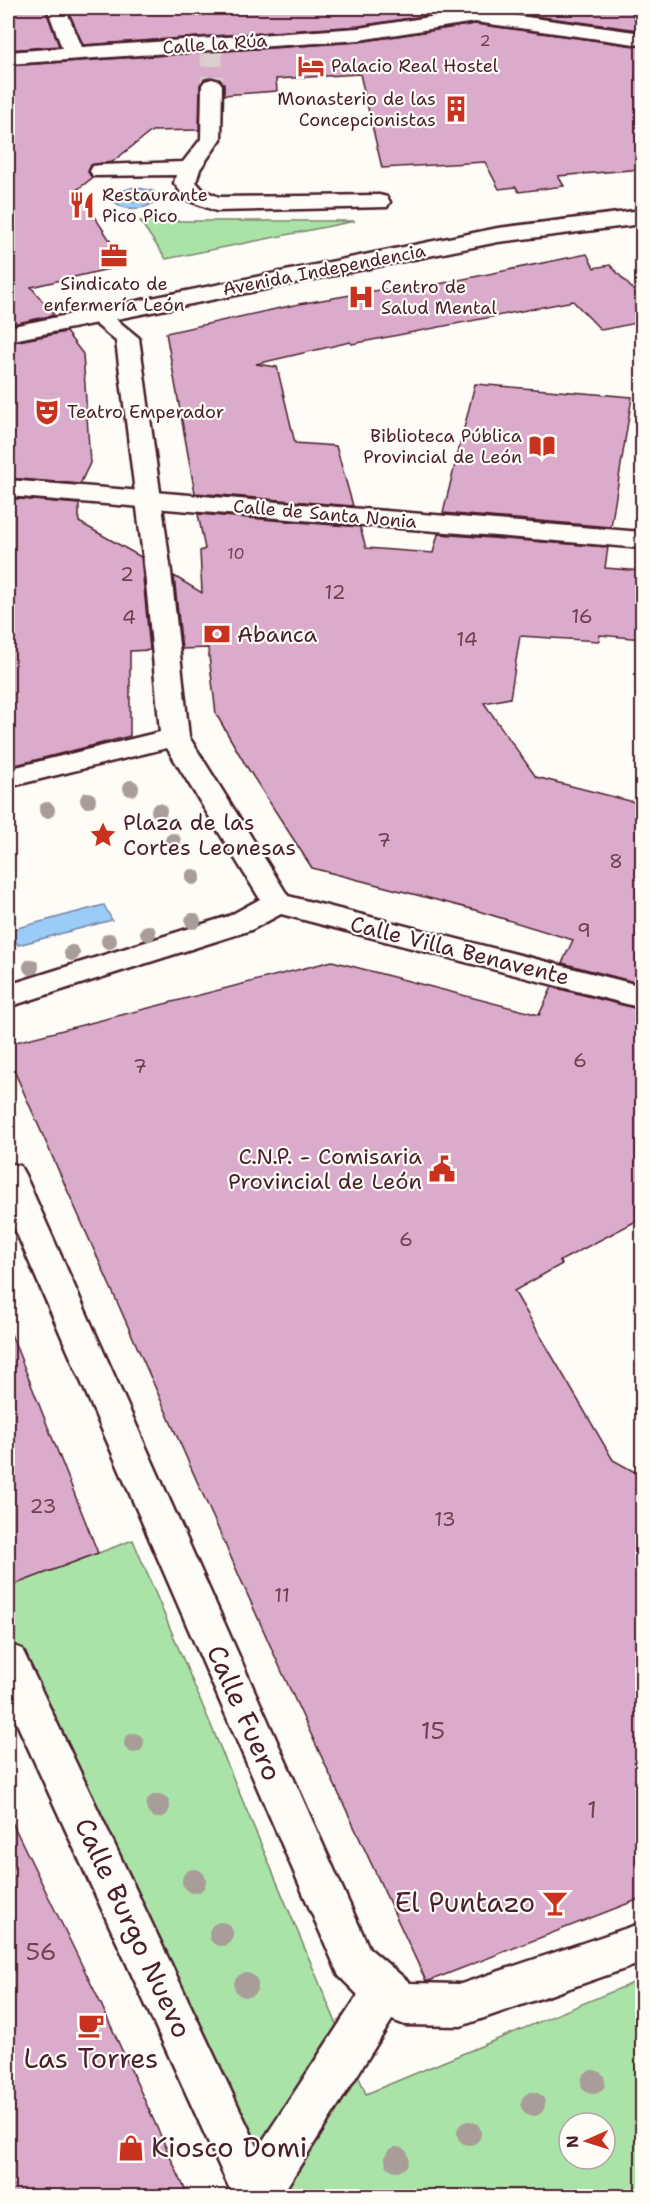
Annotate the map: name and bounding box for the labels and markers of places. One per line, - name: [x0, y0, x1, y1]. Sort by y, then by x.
- hotel icon: Palacio Real Hostel: [296, 51, 326, 81]
- place label: Palacio Real Hostel: [331, 54, 499, 78]
- place label: Monasterio de las Concepcionistas: [277, 87, 436, 132]
- building icon: Monasterio de las Concepcionistas: [441, 94, 471, 124]
- place label: Restaurante Pico Pico: [102, 183, 208, 228]
- restaurant icon: Restaurante Pico Pico: [67, 190, 97, 220]
- office icon: Sindicato de enfermería León: [99, 241, 129, 271]
- place label: Sindicato de enfermería León: [43, 272, 185, 317]
- place label: Centro de Salud Mental: [381, 275, 497, 320]
- hospital icon: Centro de Salud Mental: [346, 282, 376, 312]
- theatre icon: Teatro Emperador: [32, 397, 62, 427]
- place label: Teatro Emperador: [67, 400, 224, 424]
- place label: Biblioteca Pública Provincial de León: [363, 424, 522, 469]
- library icon: Biblioteca Pública Provincial de León: [527, 431, 557, 461]
- bank icon: Abanca: [202, 619, 232, 649]
- place label: Abanca: [237, 620, 318, 649]
- place label: Plaza de las Cortes Leonesas: [123, 808, 296, 862]
- place icon: Plaza de las Cortes Leonesas: [88, 820, 118, 850]
- place label: C.N.P. - Comisaria Provincial de León: [228, 1142, 422, 1196]
- public building icon: C.N.P. - Comisaria Provincial de León: [427, 1154, 457, 1184]
- place label: El Puntazo: [395, 1884, 535, 1921]
- bar icon: El Puntazo: [540, 1888, 570, 1918]
- cafe icon: Las Torres: [76, 2010, 106, 2040]
- place label: Las Torres: [24, 2040, 158, 2077]
- place label: Kiosco Domi: [151, 2129, 307, 2166]
- shop icon: Kiosco Domi: [116, 2133, 146, 2163]

